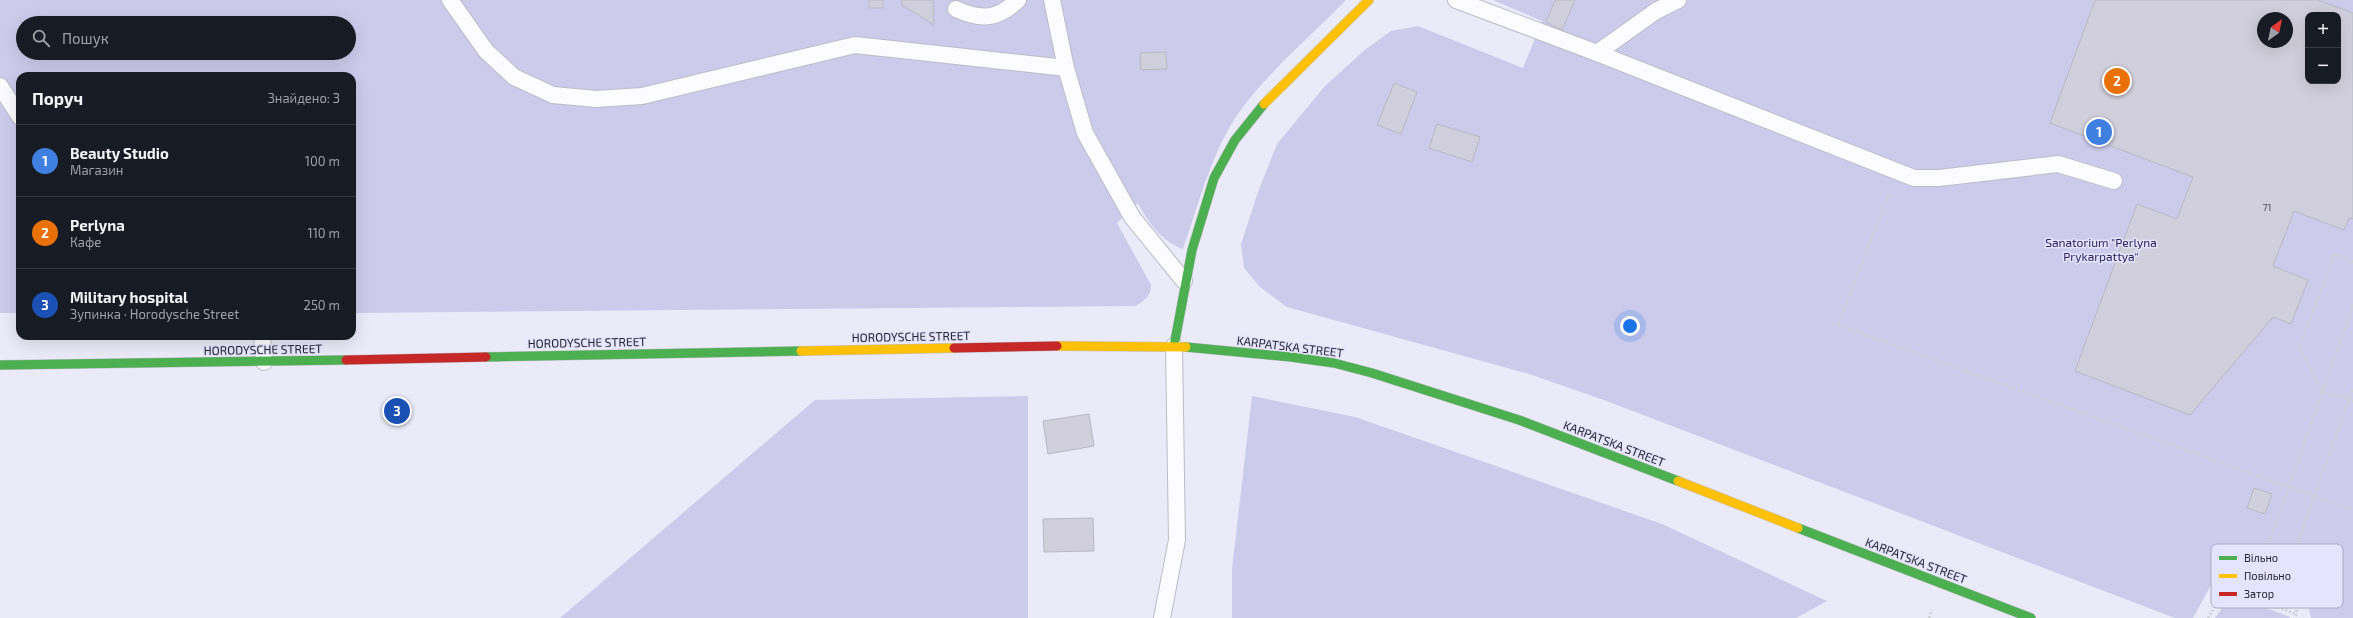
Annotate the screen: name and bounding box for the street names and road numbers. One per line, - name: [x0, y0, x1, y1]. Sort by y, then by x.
- street label: HORODYSCHE STREET: [852, 328, 970, 344]
- street label: KARPATSKA STREET: [1236, 333, 1344, 360]
- street label: HORODYSCHE STREET: [528, 334, 646, 350]
- street label: HORODYSCHE STREET: [204, 341, 322, 357]
- street label: KARPATSKA STREET: [1562, 417, 1667, 469]
- street label: KARPATSKA STREET: [1864, 534, 1969, 586]

